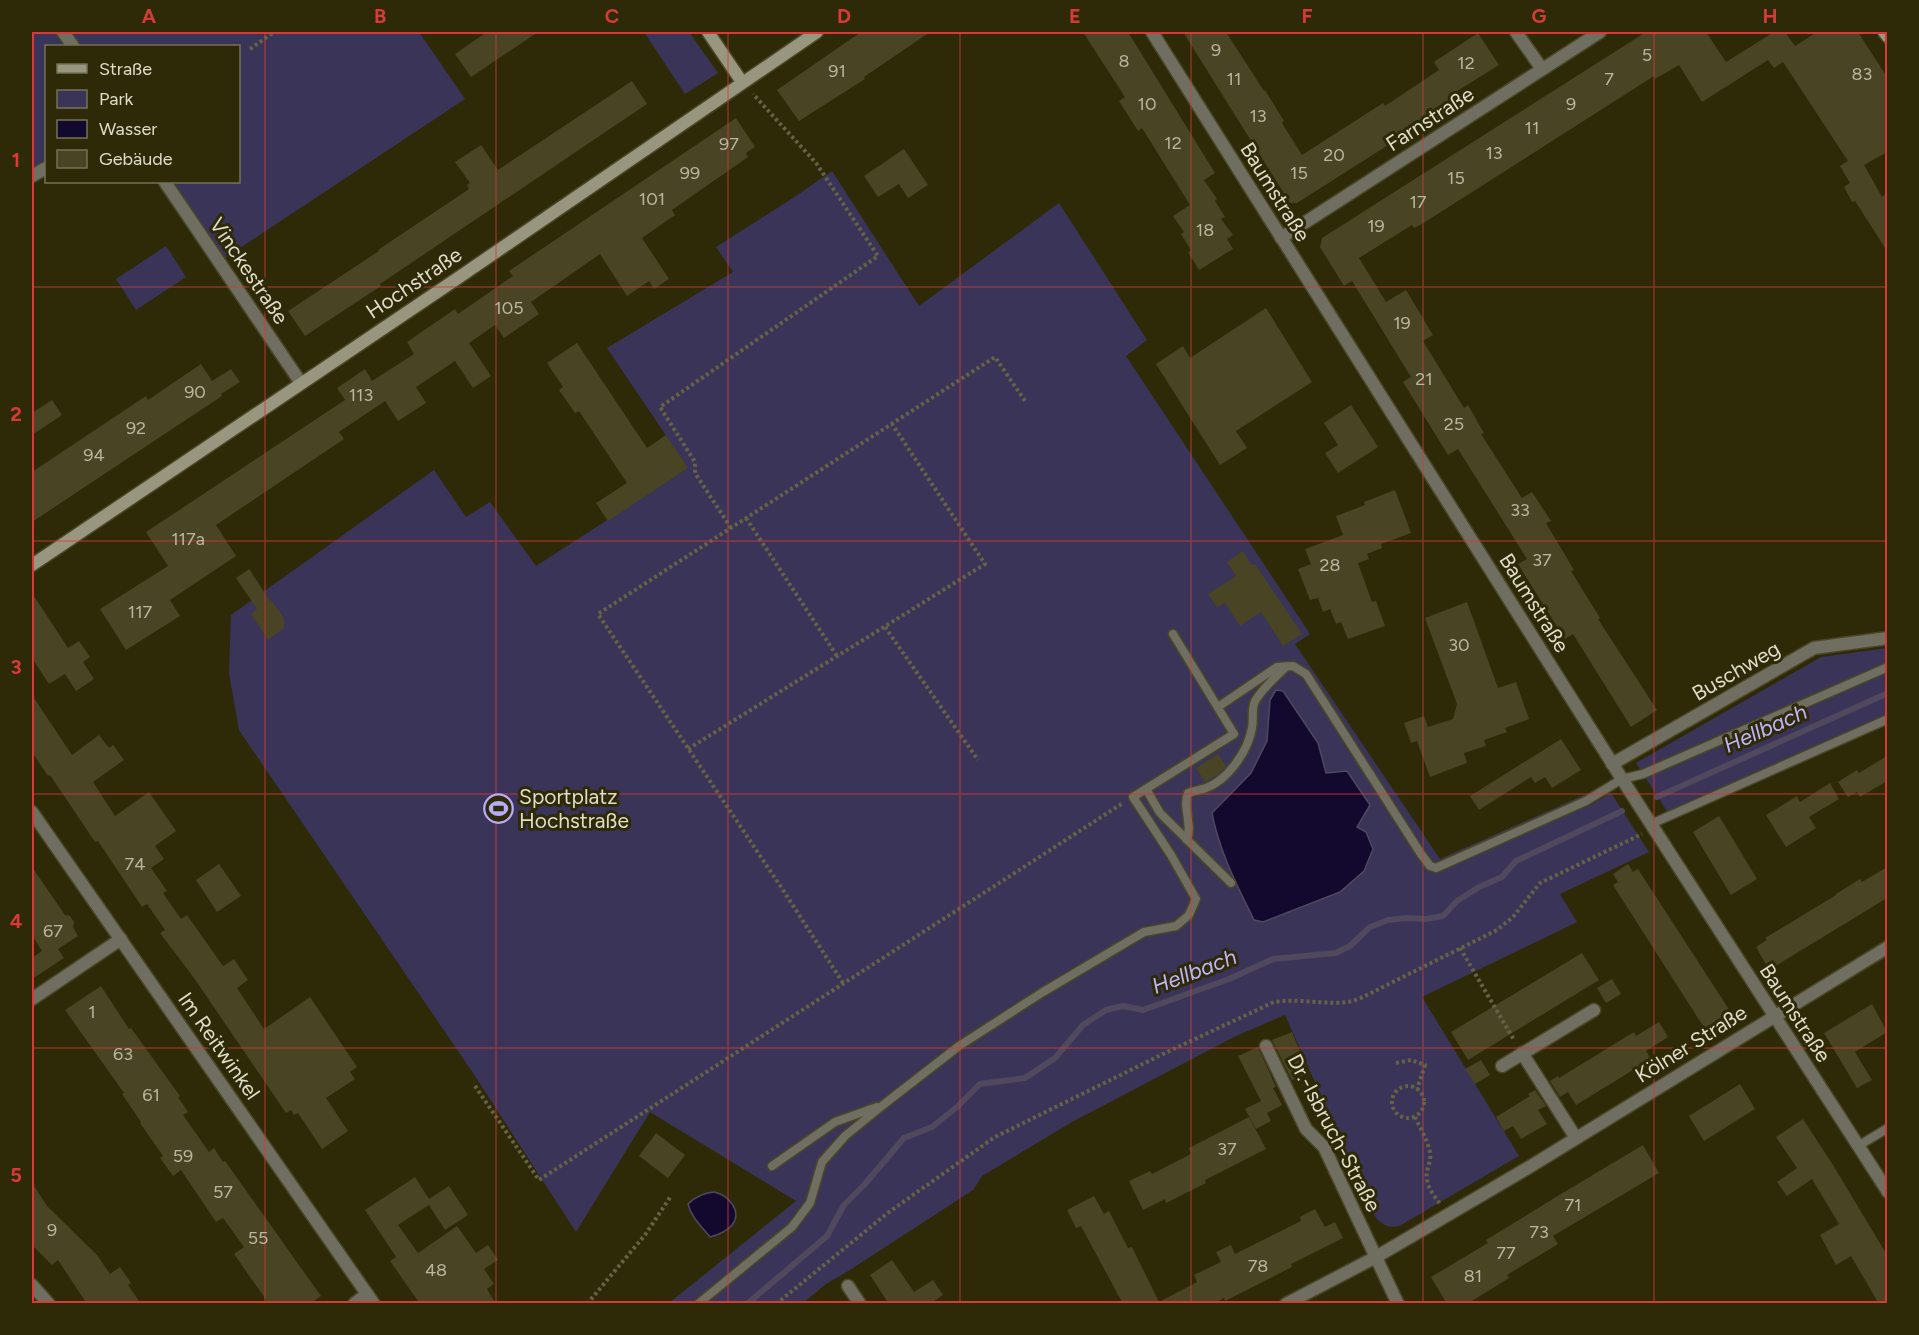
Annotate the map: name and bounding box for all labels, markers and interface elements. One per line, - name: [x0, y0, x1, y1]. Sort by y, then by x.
- text: A: [142, 4, 157, 28]
- text: B: [374, 4, 386, 28]
- text: C: [605, 4, 619, 28]
- text: D: [837, 4, 851, 28]
- text: E: [1069, 4, 1081, 28]
- text: F: [1301, 4, 1313, 28]
- text: G: [1532, 4, 1547, 28]
- text: H: [1763, 4, 1778, 28]
- house number: 9: [1211, 39, 1221, 61]
- house number: 5: [1642, 44, 1652, 66]
- legend: [45, 45, 240, 183]
- house number: 8: [1118, 50, 1130, 72]
- house number: 12: [1457, 52, 1475, 74]
- text: Straße: [99, 58, 152, 80]
- house number: 91: [828, 60, 846, 82]
- house number: 83: [1852, 63, 1872, 85]
- house number: 11: [1227, 68, 1241, 90]
- house number: 7: [1604, 68, 1614, 90]
- street label: Farnstraße: [1381, 81, 1478, 156]
- text: Park: [99, 88, 134, 110]
- house number: 10: [1138, 93, 1156, 115]
- house number: 9: [1566, 93, 1576, 115]
- house number: 13: [1249, 105, 1267, 127]
- house number: 11: [1525, 117, 1539, 139]
- text: Wasser: [99, 118, 157, 140]
- house number: 12: [1164, 132, 1182, 154]
- house number: 97: [719, 133, 739, 155]
- street label: Baumstraße: [1235, 138, 1316, 246]
- house number: 13: [1485, 142, 1503, 164]
- house number: 20: [1323, 144, 1345, 166]
- text: 1: [12, 148, 20, 172]
- text: Gebäude: [99, 148, 173, 170]
- house number: 99: [680, 162, 700, 184]
- house number: 15: [1290, 162, 1308, 184]
- house number: 15: [1447, 167, 1465, 189]
- house number: 101: [639, 188, 665, 210]
- house number: 17: [1409, 191, 1427, 213]
- street label: Vinckestraße: [205, 213, 294, 329]
- house number: 19: [1367, 215, 1385, 237]
- house number: 18: [1196, 219, 1214, 241]
- street label: Hochstraße: [361, 242, 466, 324]
- house number: 105: [494, 297, 524, 319]
- house number: 19: [1393, 312, 1411, 334]
- house number: 21: [1415, 368, 1433, 390]
- house number: 90: [184, 381, 206, 403]
- house number: 113: [349, 384, 373, 406]
- text: 2: [10, 402, 22, 426]
- house number: 25: [1444, 413, 1464, 435]
- house number: 92: [126, 417, 146, 439]
- house number: 94: [83, 444, 105, 466]
- house number: 33: [1510, 499, 1530, 521]
- house number: 117a: [171, 528, 205, 550]
- street label: Baumstraße: [1494, 549, 1575, 657]
- house number: 37: [1532, 549, 1552, 571]
- house number: 28: [1319, 554, 1341, 576]
- house number: 117: [128, 601, 153, 623]
- house number: 30: [1448, 634, 1470, 656]
- street label: Buschweg: [1687, 635, 1784, 706]
- text: 3: [10, 655, 22, 679]
- water label: Hellbach: [1719, 698, 1811, 759]
- place label: Sportplatz Hochstraße: [519, 784, 629, 833]
- sports icon: Sportplatz Hochstraße: [482, 793, 514, 825]
- house number: 74: [125, 853, 145, 875]
- text: 4: [10, 909, 23, 933]
- house number: 67: [43, 920, 63, 942]
- water label: Hellbach: [1148, 943, 1240, 1000]
- street label: Baumstraße: [1754, 959, 1836, 1066]
- street label: Im Reitwinkel: [173, 987, 266, 1104]
- street label: Kölner Straße: [1630, 999, 1751, 1088]
- house number: 1: [88, 1001, 96, 1023]
- house number: 63: [113, 1043, 133, 1065]
- street label: Dr.-Isbruch-Straße: [1282, 1050, 1387, 1216]
- house number: 61: [142, 1084, 160, 1106]
- house number: 37: [1217, 1138, 1237, 1160]
- house number: 59: [173, 1145, 193, 1167]
- text: 5: [10, 1163, 22, 1187]
- house number: 57: [213, 1181, 233, 1203]
- house number: 71: [1564, 1194, 1582, 1216]
- house number: 9: [47, 1219, 57, 1241]
- house number: 73: [1529, 1221, 1549, 1243]
- house number: 55: [248, 1227, 268, 1249]
- house number: 77: [1496, 1242, 1516, 1264]
- house number: 78: [1248, 1255, 1268, 1277]
- house number: 48: [425, 1259, 447, 1281]
- house number: 81: [1464, 1265, 1482, 1287]

